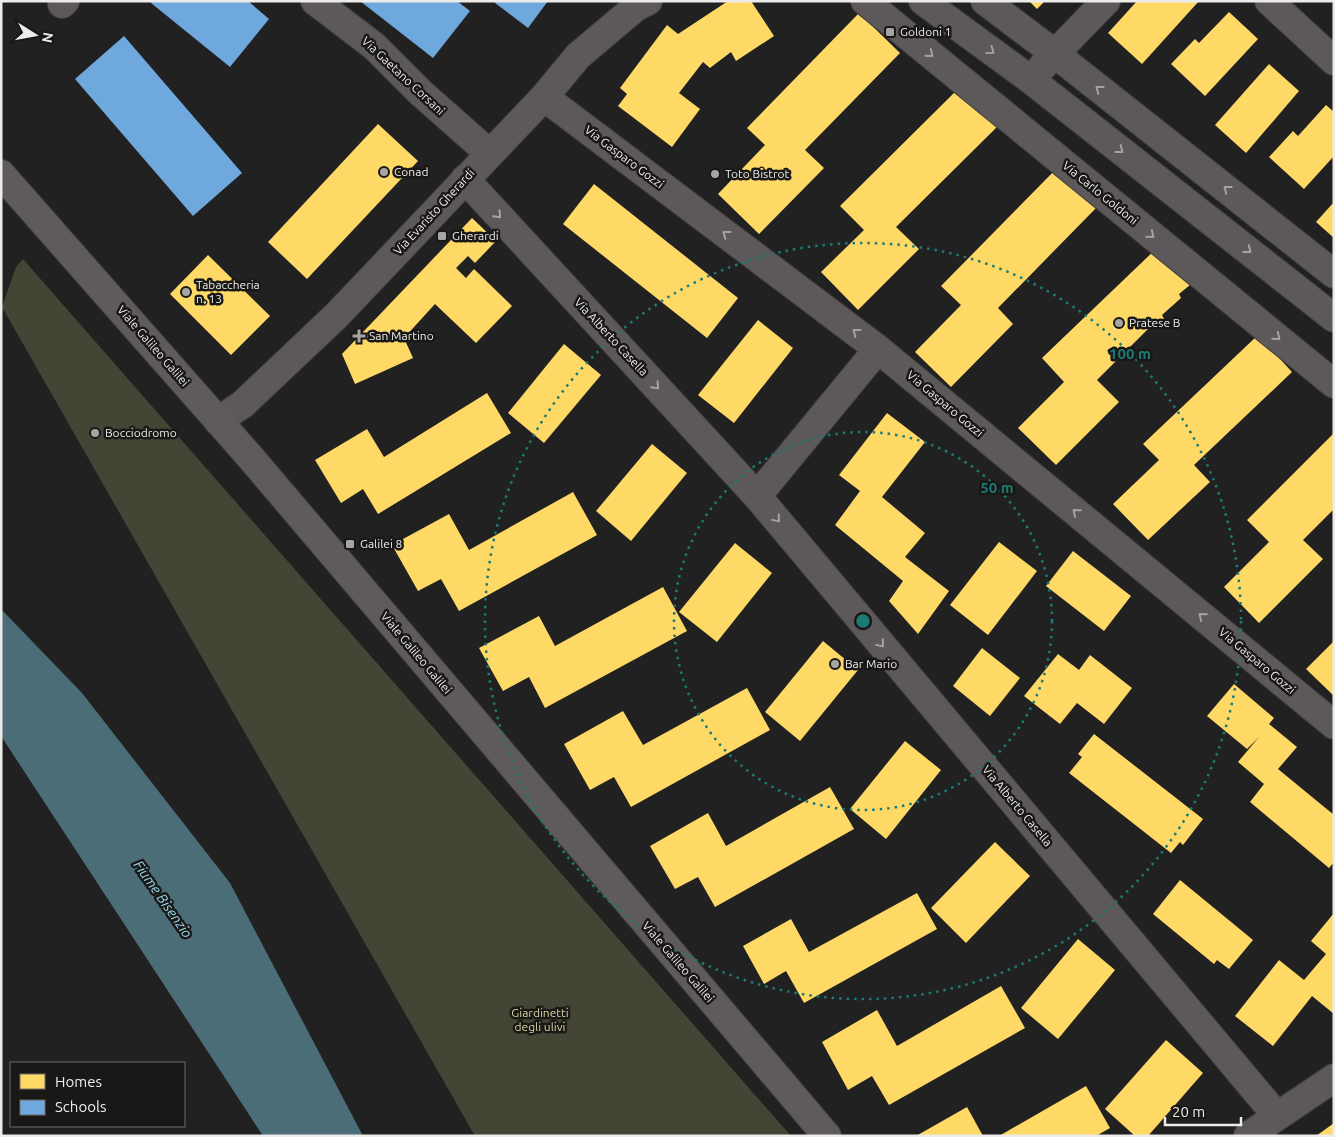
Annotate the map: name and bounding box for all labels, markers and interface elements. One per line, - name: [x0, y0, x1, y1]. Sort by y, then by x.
- north arrow: [10, 10, 60, 60]
- place label: Goldoni 1: [900, 25, 951, 38]
- marker: Goldoni 1: [884, 26, 896, 38]
- text: N: [39, 31, 57, 44]
- street label: Via Gaetano Corsani: [359, 34, 447, 117]
- one-way arrow: [985, 45, 994, 53]
- one-way arrow: [924, 49, 933, 57]
- one-way arrow: [1096, 86, 1105, 94]
- street label: Via Gasparo Gozzi: [582, 123, 666, 191]
- one-way arrow: [1114, 144, 1123, 152]
- street label: Via Carlo Goldoni: [1060, 158, 1141, 227]
- place label: Conad: [394, 165, 428, 178]
- marker: Conad: [378, 166, 390, 178]
- street label: Via Evaristo Gherardi: [390, 166, 478, 258]
- place label: Toto Bistrot: [725, 167, 790, 180]
- marker: Toto Bistrot: [709, 168, 721, 180]
- one-way arrow: [1224, 187, 1233, 195]
- one-way arrow: [492, 209, 501, 218]
- place label: Gherardi: [452, 229, 499, 243]
- one-way arrow: [1145, 229, 1154, 237]
- marker: Gherardi: [436, 230, 448, 242]
- one-way arrow: [723, 232, 732, 240]
- one-way arrow: [1242, 244, 1251, 253]
- place label: Tabaccheria n. 13: [196, 278, 260, 305]
- marker: Tabaccheria n. 13: [180, 286, 192, 298]
- street label: Via Alberto Casella: [572, 295, 651, 378]
- street label: Viale Galileo Galilei: [115, 303, 192, 389]
- place label: Pratese B: [1129, 316, 1180, 329]
- marker: Pratese B: [1113, 317, 1125, 329]
- place label: San Martino: [369, 329, 434, 342]
- one-way arrow: [852, 329, 861, 338]
- marker: San Martino: [353, 330, 365, 342]
- one-way arrow: [1271, 332, 1280, 340]
- text: 100 m: [1109, 345, 1151, 362]
- street label: Via Gasparo Gozzi: [905, 368, 986, 439]
- one-way arrow: [650, 380, 659, 389]
- place label: Bocciodromo: [105, 426, 177, 439]
- marker: Bocciodromo: [89, 427, 101, 439]
- text: 50 m: [980, 479, 1014, 496]
- one-way arrow: [1073, 509, 1082, 518]
- one-way arrow: [771, 513, 779, 522]
- place label: Galilei 8: [360, 537, 403, 550]
- marker: Galilei 8: [344, 538, 356, 550]
- street label: Viale Galileo Galilei: [379, 609, 454, 696]
- centre of rings: [854, 612, 872, 630]
- one-way arrow: [1198, 612, 1207, 621]
- street label: Via Gasparo Gozzi: [1217, 625, 1298, 696]
- one-way arrow: [875, 638, 884, 647]
- place label: Bar Mario: [845, 657, 897, 670]
- marker: Bar Mario: [829, 658, 841, 670]
- street label: Via Alberto Casella: [980, 763, 1055, 849]
- water label: Fiume Bisenzio: [130, 857, 196, 941]
- street label: Viale Galileo Galilei: [640, 919, 717, 1005]
- park label: Giardinetti degli ulivi: [511, 1006, 569, 1033]
- legend: [10, 1062, 185, 1127]
- text: Homes: [55, 1073, 102, 1090]
- scale bar: [1165, 1094, 1241, 1126]
- text: Schools: [55, 1098, 106, 1115]
- text: 20 m: [1172, 1103, 1205, 1120]

